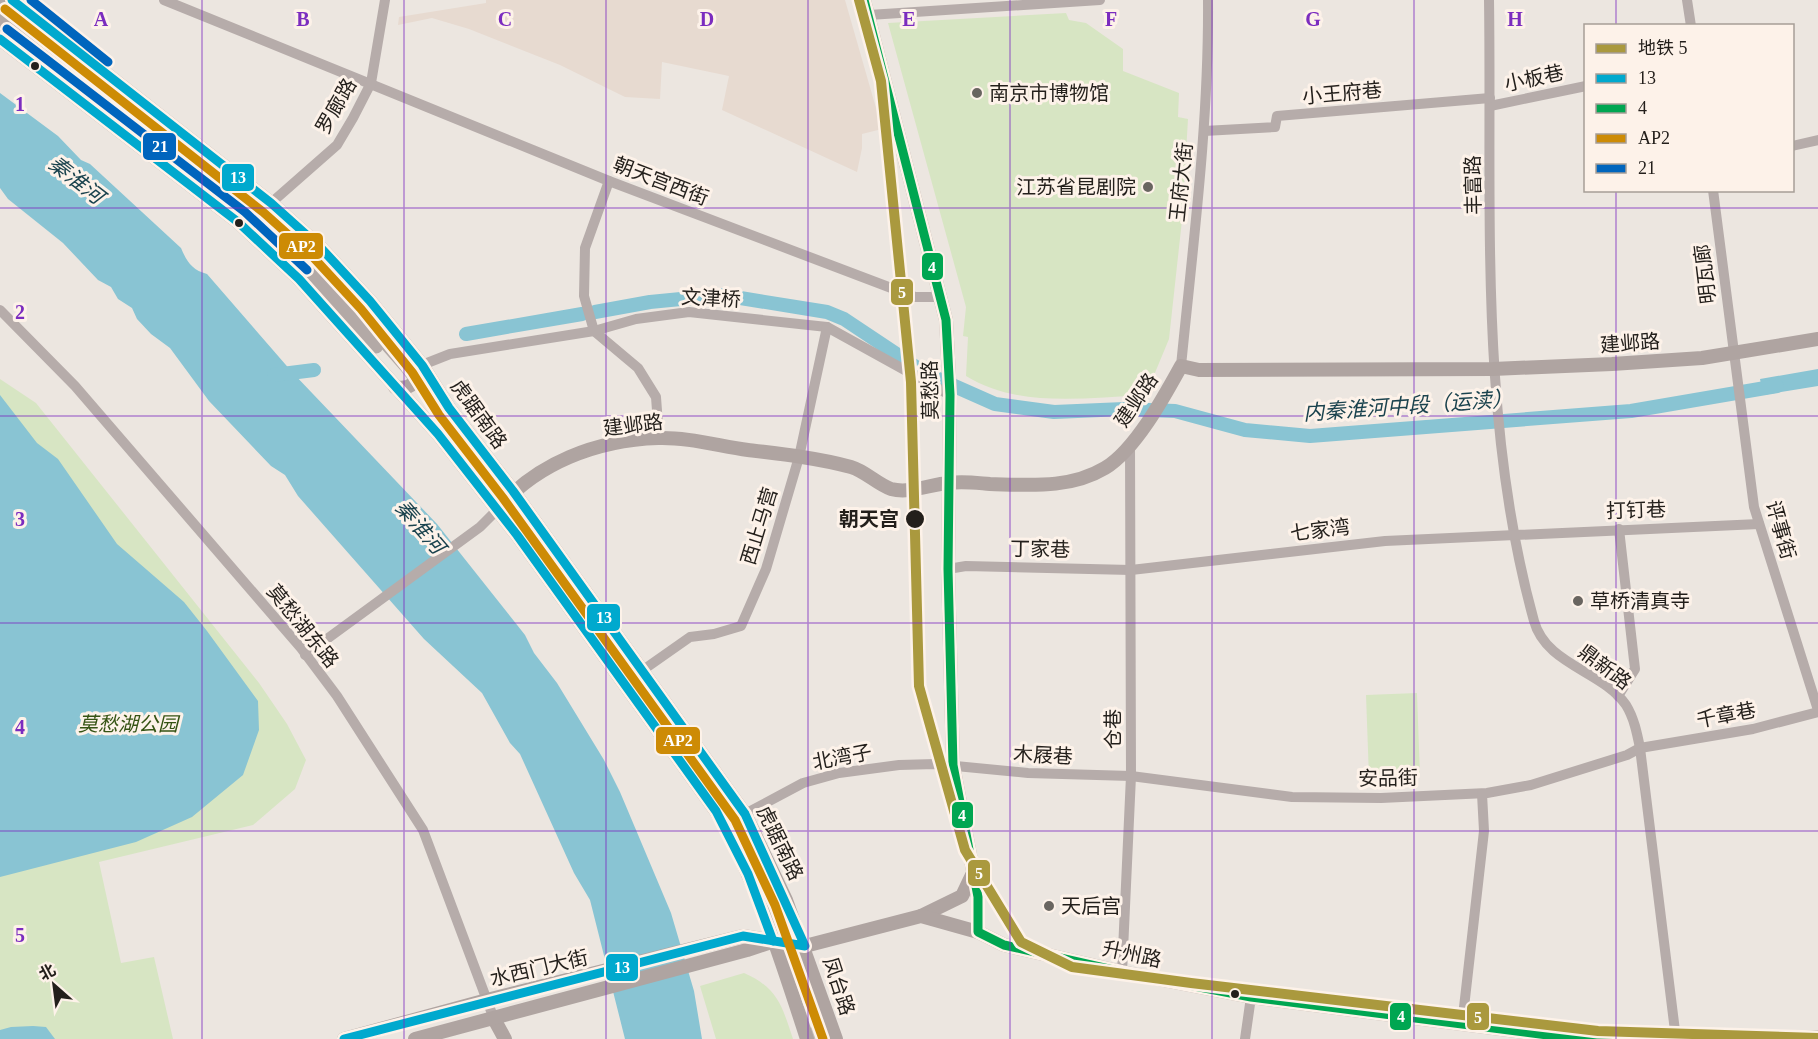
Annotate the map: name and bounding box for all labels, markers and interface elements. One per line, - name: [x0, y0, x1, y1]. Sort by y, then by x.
- text: A: [94, 8, 109, 30]
- text: B: [296, 8, 310, 30]
- text: C: [498, 8, 512, 30]
- text: D: [700, 8, 714, 30]
- text: E: [902, 8, 916, 30]
- text: F: [1105, 8, 1117, 30]
- text: G: [1305, 8, 1321, 30]
- text: H: [1507, 8, 1523, 30]
- legend: [1584, 24, 1794, 192]
- text: 地铁 5: [1638, 38, 1688, 58]
- unlabelled marker: [29, 60, 41, 72]
- street label: 小板巷: [1502, 61, 1566, 95]
- text: 13: [1638, 68, 1656, 88]
- street label: 罗廊路: [311, 75, 361, 137]
- street label: 小王府巷: [1301, 79, 1383, 107]
- place label: 南京市博物馆: [989, 82, 1109, 104]
- marker: 南京市博物馆: [970, 86, 984, 100]
- text: 1: [15, 93, 25, 115]
- text: 4: [1638, 98, 1647, 118]
- text: AP2: [1638, 128, 1670, 148]
- line badge: 21: [142, 132, 177, 161]
- text: 21: [152, 138, 168, 155]
- street label: 王府大街: [1166, 141, 1196, 223]
- water label: 秦淮河: [44, 151, 111, 211]
- street label: 朝天宫西街: [610, 153, 712, 209]
- street label: 丰富路: [1461, 155, 1485, 215]
- text: 21: [1638, 158, 1656, 178]
- line badge: 13: [221, 163, 255, 192]
- text: 13: [230, 169, 246, 186]
- place label: 江苏省昆剧院: [1016, 176, 1136, 198]
- marker: 江苏省昆剧院: [1141, 180, 1155, 194]
- unlabelled marker: [233, 217, 245, 229]
- line badge: AP2: [278, 232, 324, 260]
- text: AP2: [286, 238, 316, 255]
- street label: 明瓦廊: [1690, 243, 1720, 305]
- line badge: 4: [921, 252, 944, 281]
- text: 4: [928, 259, 936, 276]
- line badge: 5: [890, 278, 914, 306]
- text: 5: [898, 284, 906, 301]
- street label: 文津桥: [680, 285, 742, 311]
- text: 2: [15, 301, 25, 323]
- street label: 建邺路: [1599, 330, 1661, 356]
- street label: 莫愁路: [918, 360, 942, 420]
- street label: 建邺路: [1110, 369, 1162, 431]
- street label: 虎踞南路: [447, 375, 511, 453]
- water label: 内秦淮河中段（运渎）: [1302, 387, 1514, 425]
- street label: 建邺路: [602, 410, 664, 440]
- street label: 西止马营: [737, 485, 781, 567]
- water label: 秦淮河: [390, 495, 452, 562]
- street label: 打钉巷: [1606, 498, 1666, 522]
- street label: 评事街: [1762, 498, 1800, 562]
- text: 3: [15, 508, 25, 530]
- place label: 朝天宫: [839, 508, 899, 530]
- marker: 朝天宫: [904, 508, 926, 530]
- street label: 七家湾: [1289, 515, 1351, 545]
- street label: 丁家巷: [1010, 537, 1070, 561]
- street label: 莫愁湖东路: [263, 580, 343, 672]
- place label: 草桥清真寺: [1590, 590, 1690, 612]
- marker: 草桥清真寺: [1571, 594, 1585, 608]
- line badge: 13: [586, 603, 621, 632]
- text: 13: [596, 609, 612, 626]
- street label: 鼎新路: [1574, 640, 1636, 694]
- street label: 千章巷: [1694, 698, 1758, 732]
- street label: 仓巷: [1102, 709, 1124, 749]
- park label: 莫愁湖公园: [78, 713, 181, 735]
- text: 4: [15, 716, 25, 738]
- line badge: AP2: [655, 726, 701, 755]
- text: AP2: [663, 732, 693, 749]
- street label: 北湾子: [810, 740, 874, 774]
- street label: 木屐巷: [1012, 742, 1074, 768]
- street label: 安品街: [1358, 766, 1418, 790]
- line badge: 4: [951, 801, 974, 829]
- street label: 虎踞南路: [753, 802, 807, 884]
- text: 4: [958, 807, 966, 824]
- line badge: 5: [967, 859, 991, 887]
- text: 5: [975, 865, 983, 882]
- place label: 天后宫: [1061, 895, 1121, 917]
- marker: 天后宫: [1042, 899, 1056, 913]
- text: 5: [15, 924, 25, 946]
- street label: 升州路: [1100, 937, 1164, 971]
- street label: 水西门大街: [488, 946, 590, 990]
- line badge: 13: [605, 953, 639, 982]
- street label: 凤台路: [819, 954, 859, 1018]
- north arrow: [24, 955, 84, 1015]
- text: 13: [614, 959, 630, 976]
- text: 北: [36, 961, 58, 983]
- unlabelled marker: [1229, 988, 1241, 1000]
- line badge: 4: [1389, 1002, 1412, 1031]
- line badge: 5: [1466, 1002, 1490, 1031]
- text: 4: [1397, 1008, 1405, 1025]
- text: 5: [1474, 1009, 1482, 1026]

